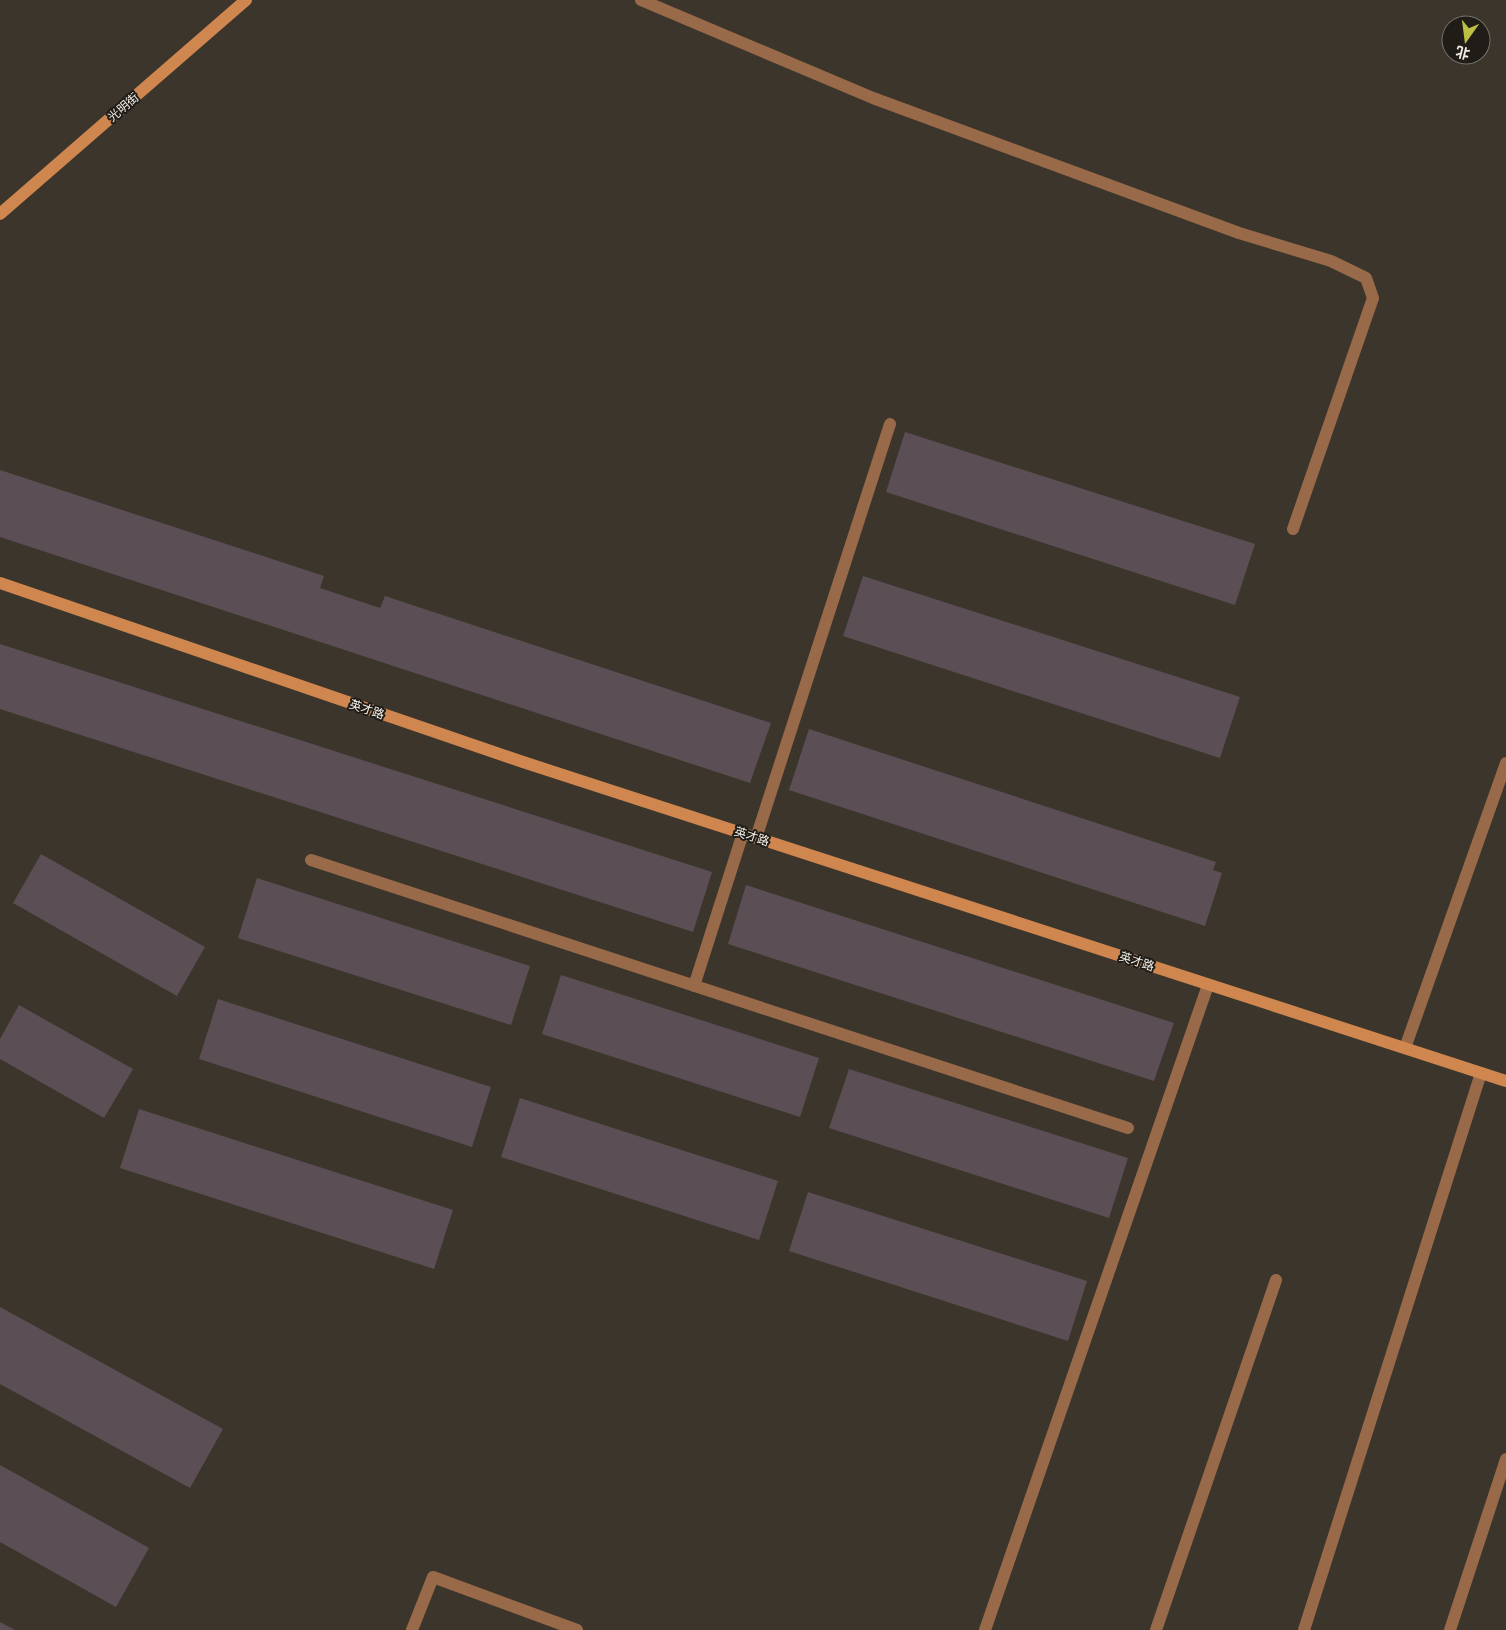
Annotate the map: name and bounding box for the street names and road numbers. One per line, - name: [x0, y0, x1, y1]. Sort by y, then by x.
- street label: 光明街: [104, 89, 142, 125]
- street label: 英才路: [347, 695, 387, 723]
- street label: 英才路: [732, 822, 772, 850]
- street label: 英才路: [1117, 947, 1157, 975]

